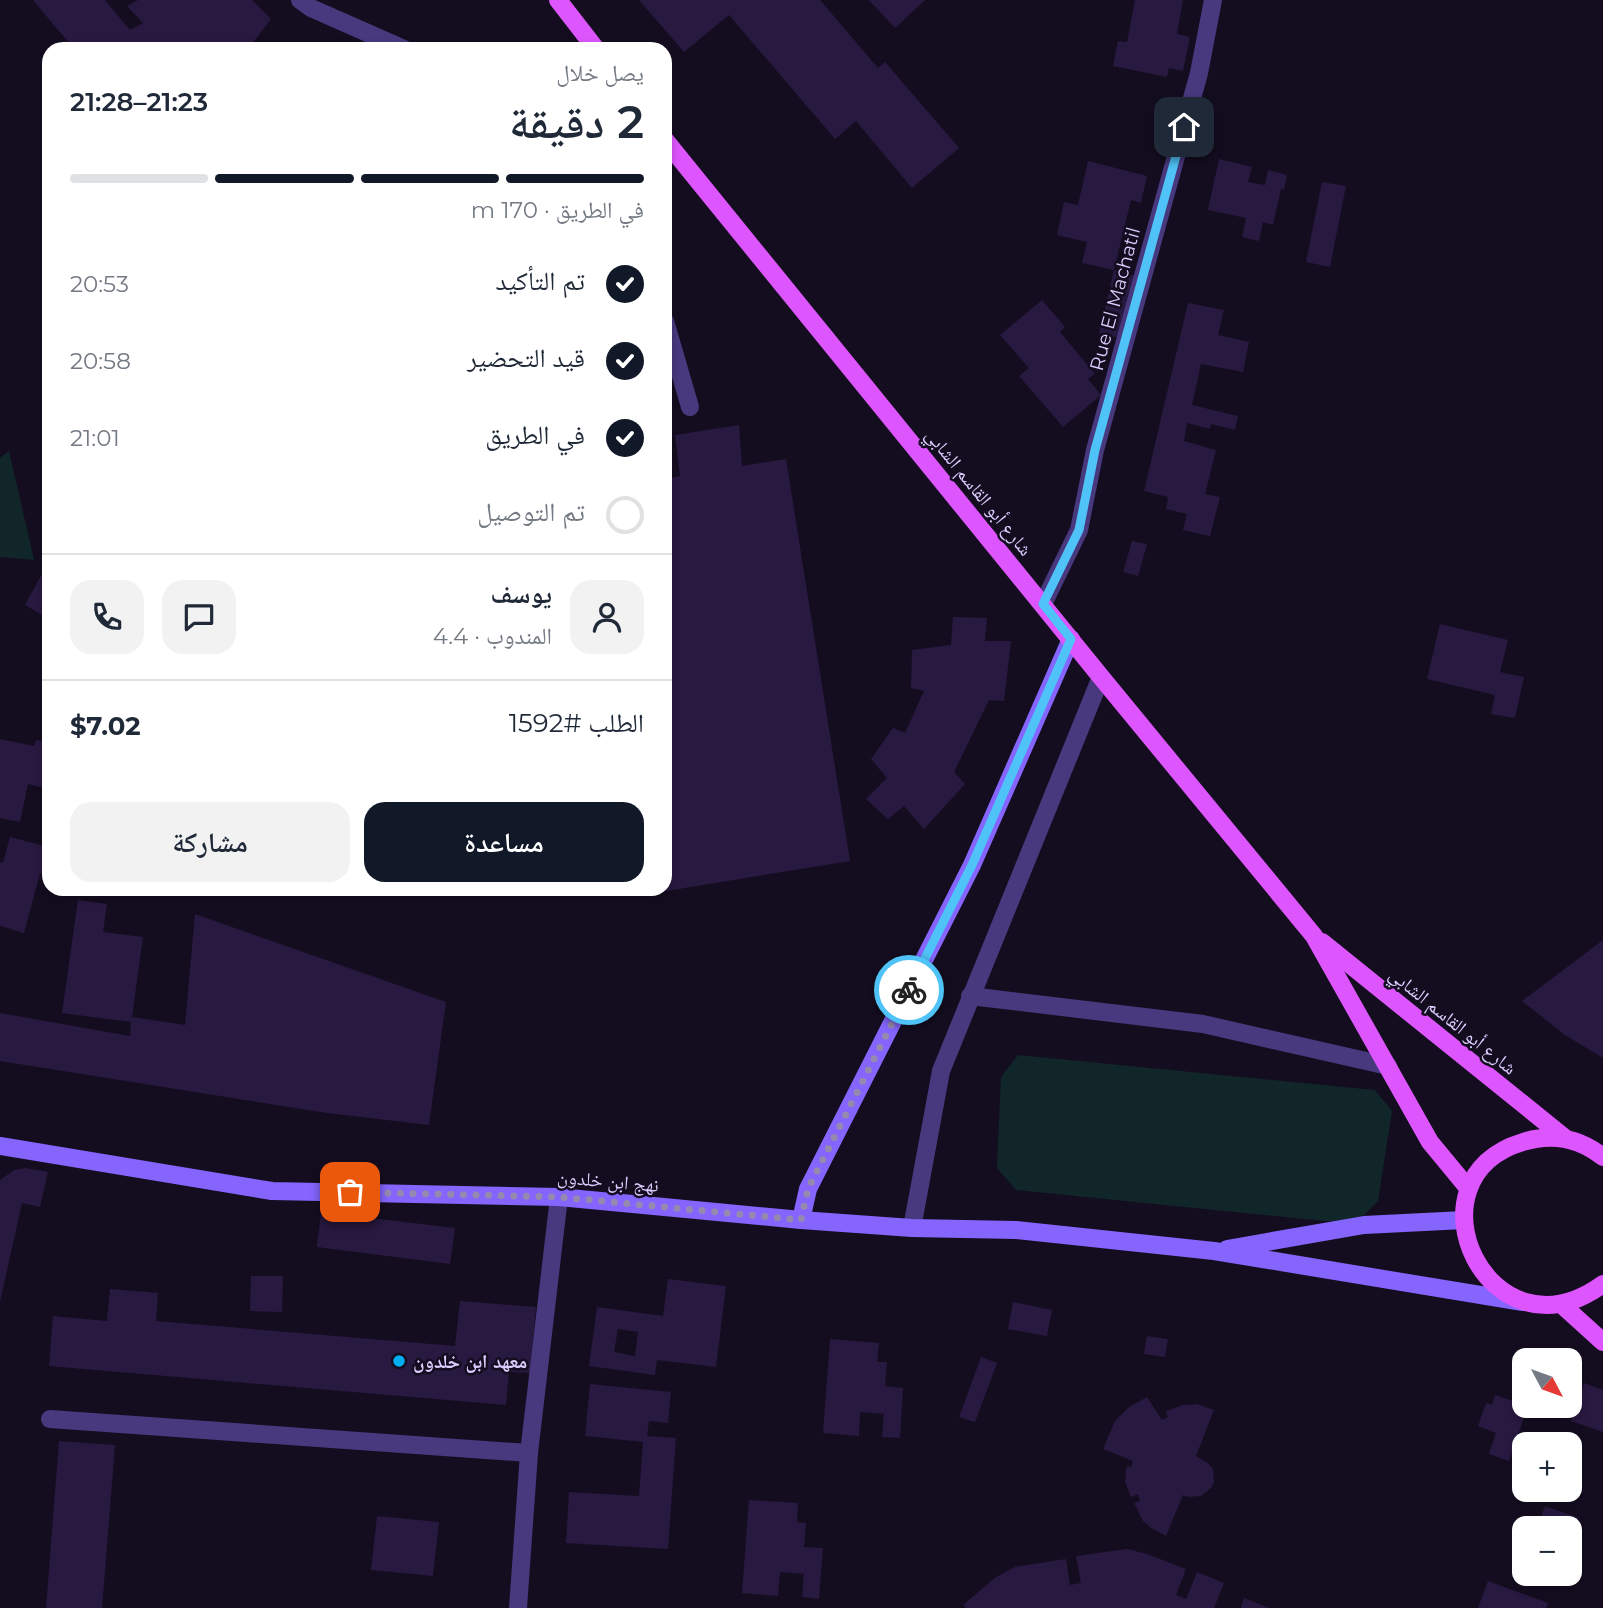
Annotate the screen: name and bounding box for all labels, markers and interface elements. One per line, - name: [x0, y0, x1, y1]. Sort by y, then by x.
- text: يصل خلال: [556, 59, 644, 87]
- text: 21:23–21:28: [70, 86, 208, 118]
- text: 2 دقيقة: [509, 93, 644, 150]
- pin: [1154, 97, 1214, 157]
- icon: home: [1165, 108, 1203, 146]
- text: في الطريق · 170 m: [471, 196, 644, 224]
- street label: Rue El Machatil: [1085, 225, 1145, 373]
- text: تم التأكيد: [495, 265, 585, 297]
- icon: check: [606, 265, 644, 303]
- text: 20:53: [70, 270, 129, 298]
- text: قيد التحضير: [467, 342, 585, 374]
- icon: check: [606, 342, 644, 380]
- text: 20:58: [70, 347, 131, 375]
- text: في الطريق: [485, 419, 585, 451]
- icon: check: [606, 419, 644, 457]
- text: 21:01: [70, 424, 120, 452]
- street label: شارع أبو القاسم الشابي: [918, 424, 1037, 563]
- text: تم التوصيل: [477, 496, 585, 528]
- text: يوسف: [491, 578, 552, 610]
- button: phone: [70, 580, 144, 654]
- button: chat: [162, 580, 236, 654]
- button: person: [570, 580, 644, 654]
- text: المندوب · 4.4: [433, 622, 552, 650]
- text: الطلب #1592: [509, 707, 644, 739]
- text: $7.02: [70, 710, 141, 742]
- button: مشاركة: [70, 802, 350, 882]
- button: مساعدة: [364, 802, 644, 882]
- courier: [874, 955, 944, 1025]
- street label: شارع أبو القاسم الشابي: [1382, 963, 1521, 1082]
- icon: bike: [890, 971, 928, 1009]
- pin: [320, 1162, 380, 1222]
- street label: نهج ابن خلدون: [556, 1165, 660, 1198]
- icon: bag: [331, 1173, 369, 1211]
- north arrow: [1512, 1348, 1582, 1418]
- map controls: [1512, 1348, 1582, 1586]
- place label: معهد ابن خلدون: [413, 1350, 527, 1373]
- marker: معهد ابن خلدون: [391, 1353, 407, 1369]
- button: +: [1512, 1432, 1582, 1502]
- button: −: [1512, 1516, 1582, 1586]

